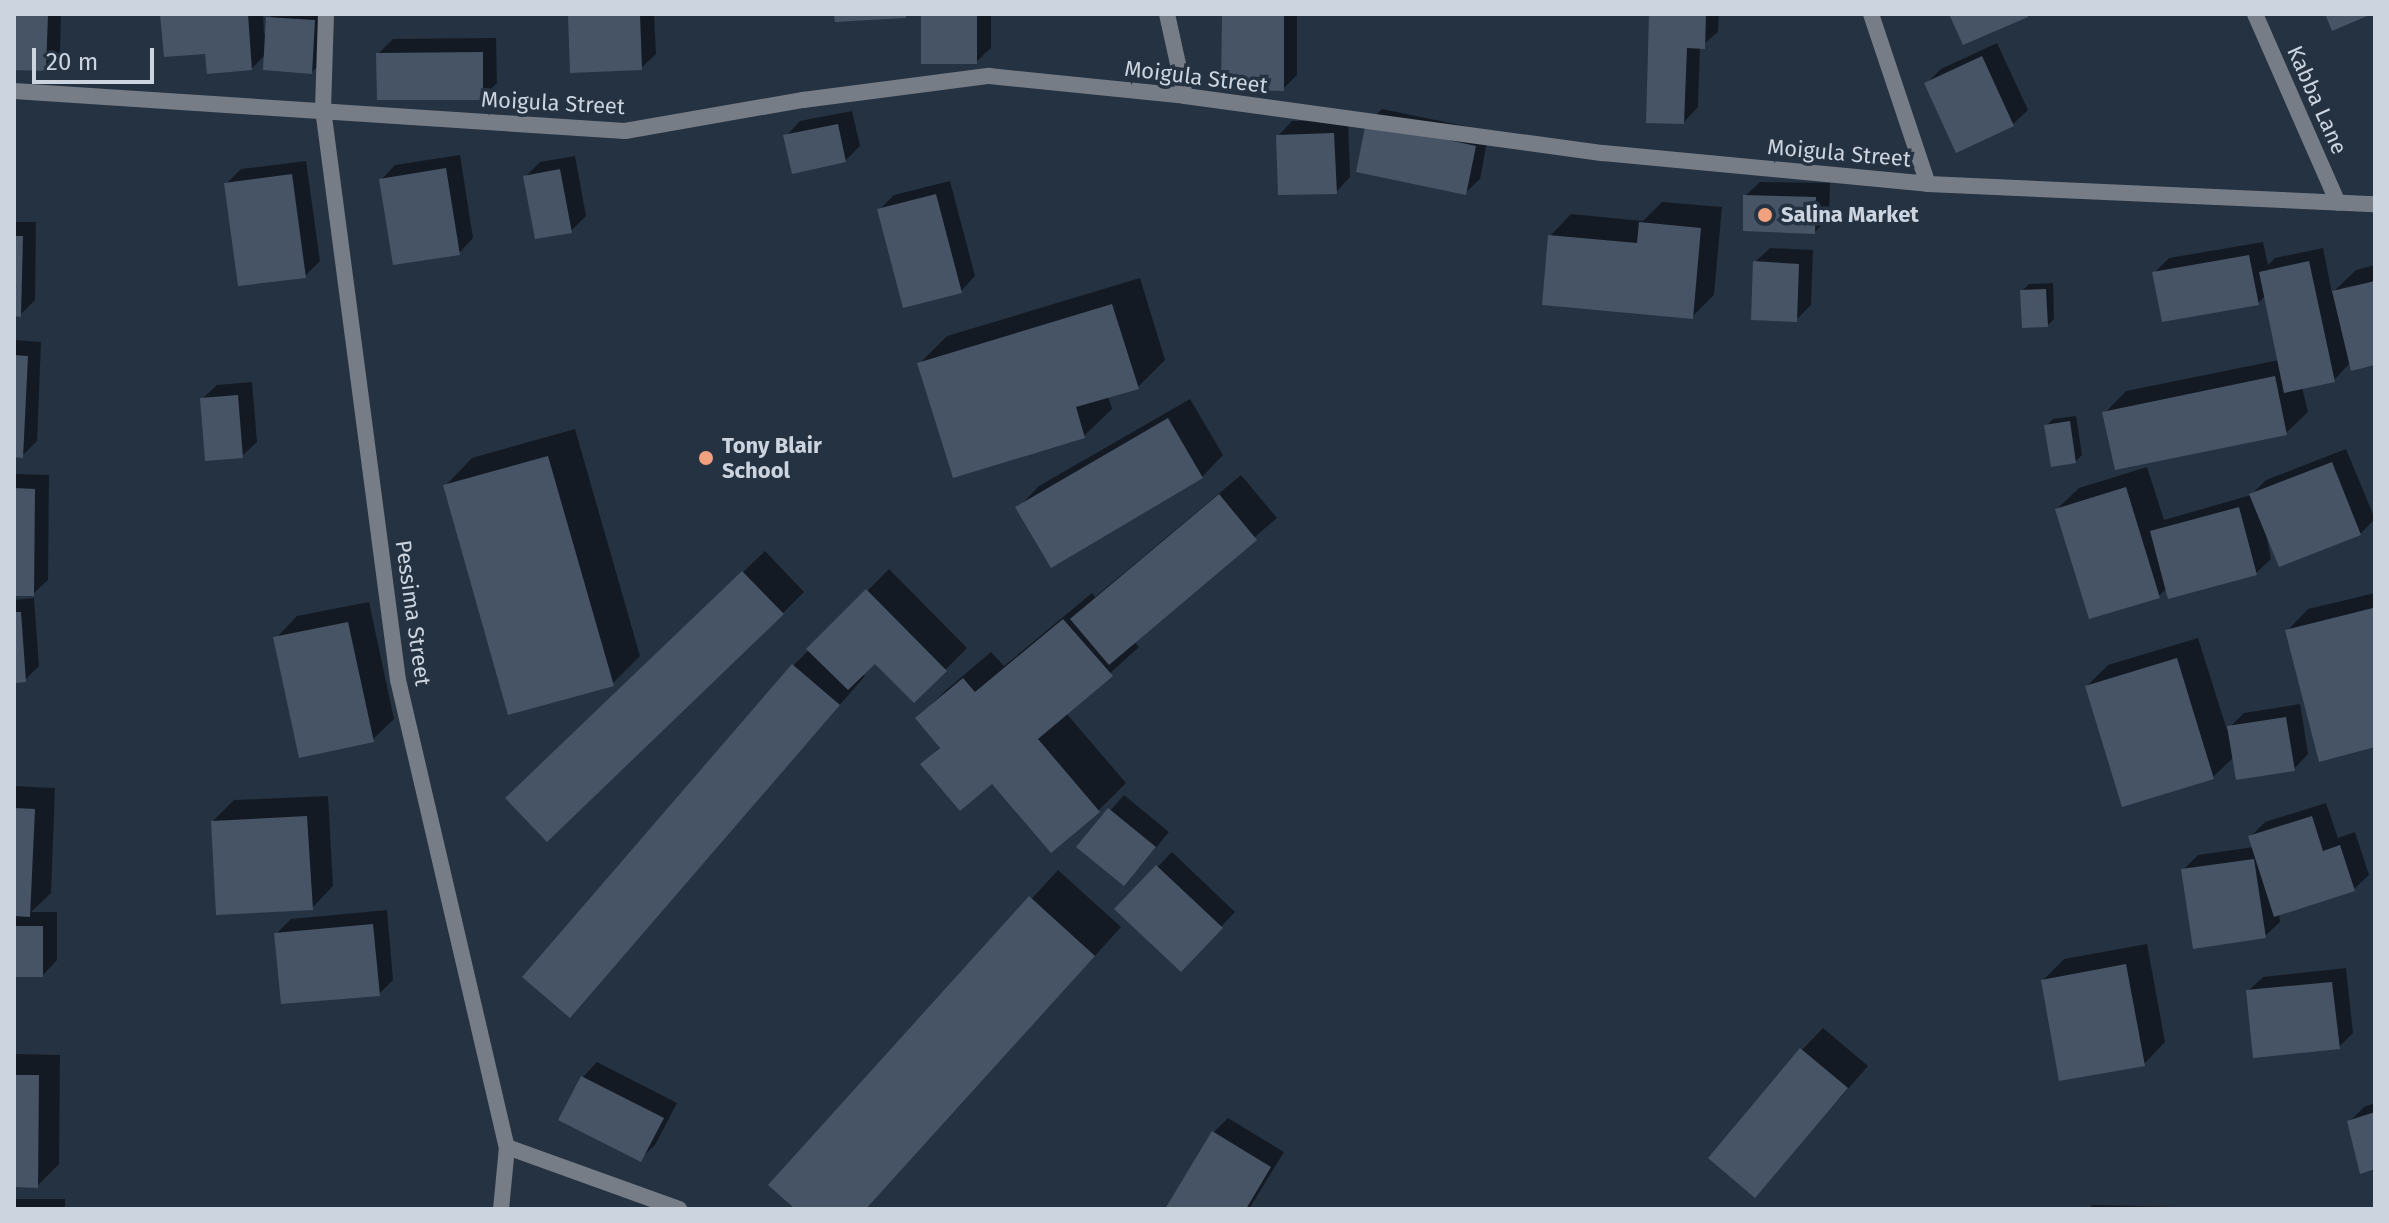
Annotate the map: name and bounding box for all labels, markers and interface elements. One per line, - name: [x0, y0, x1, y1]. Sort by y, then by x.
- scale bar: [36, 32, 158, 82]
- street label: Kabba Lane: [2281, 42, 2353, 158]
- text: 20 m: [46, 48, 98, 76]
- street label: Moigula Street: [1123, 55, 1269, 99]
- street label: Moigula Street: [480, 86, 626, 120]
- street label: Moigula Street: [1766, 134, 1912, 172]
- place label: Salina Market: [1781, 202, 1919, 228]
- marker: Salina Market: [1756, 206, 1774, 224]
- place label: Tony Blair School: [722, 432, 822, 484]
- marker: Tony Blair School: [697, 449, 715, 467]
- street label: Pessima Street: [390, 538, 436, 688]

